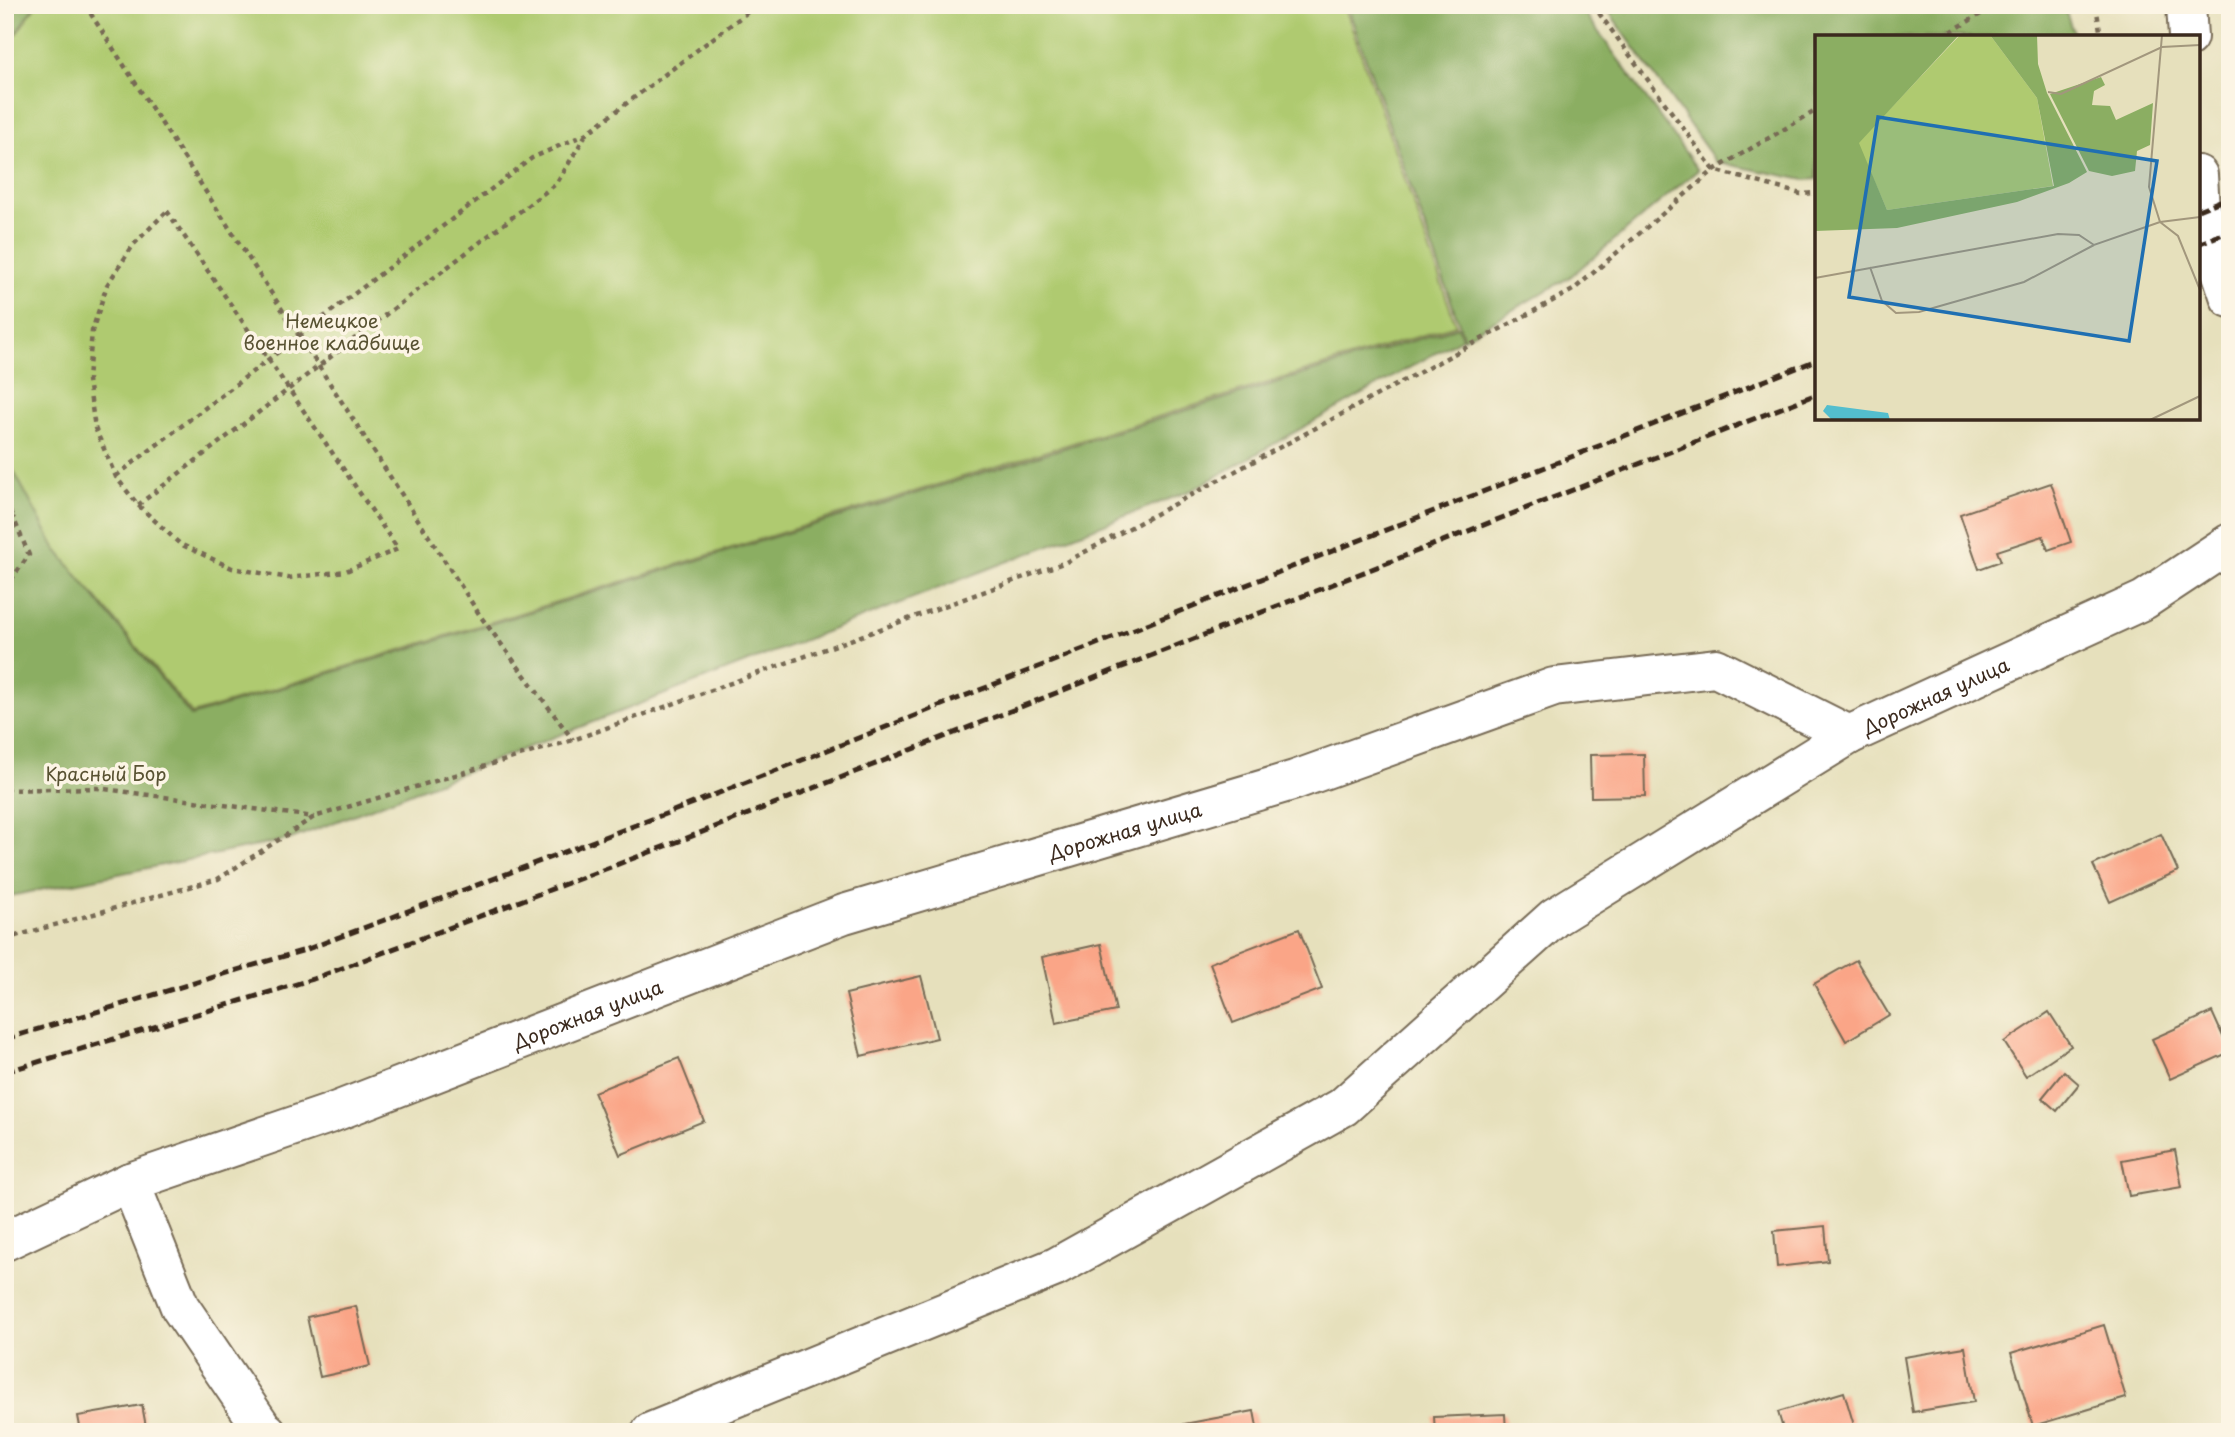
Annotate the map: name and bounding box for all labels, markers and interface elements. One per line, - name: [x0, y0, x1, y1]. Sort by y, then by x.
- inset map: [1815, 35, 2200, 420]
- park label: Немецкое военное кладбище: [244, 306, 420, 356]
- street label: Дорожная улица: [1857, 650, 2013, 741]
- park label: Красный Бор: [45, 759, 167, 787]
- street label: Дорожная улица: [1044, 795, 1205, 867]
- street label: Дорожная улица: [508, 972, 666, 1056]

